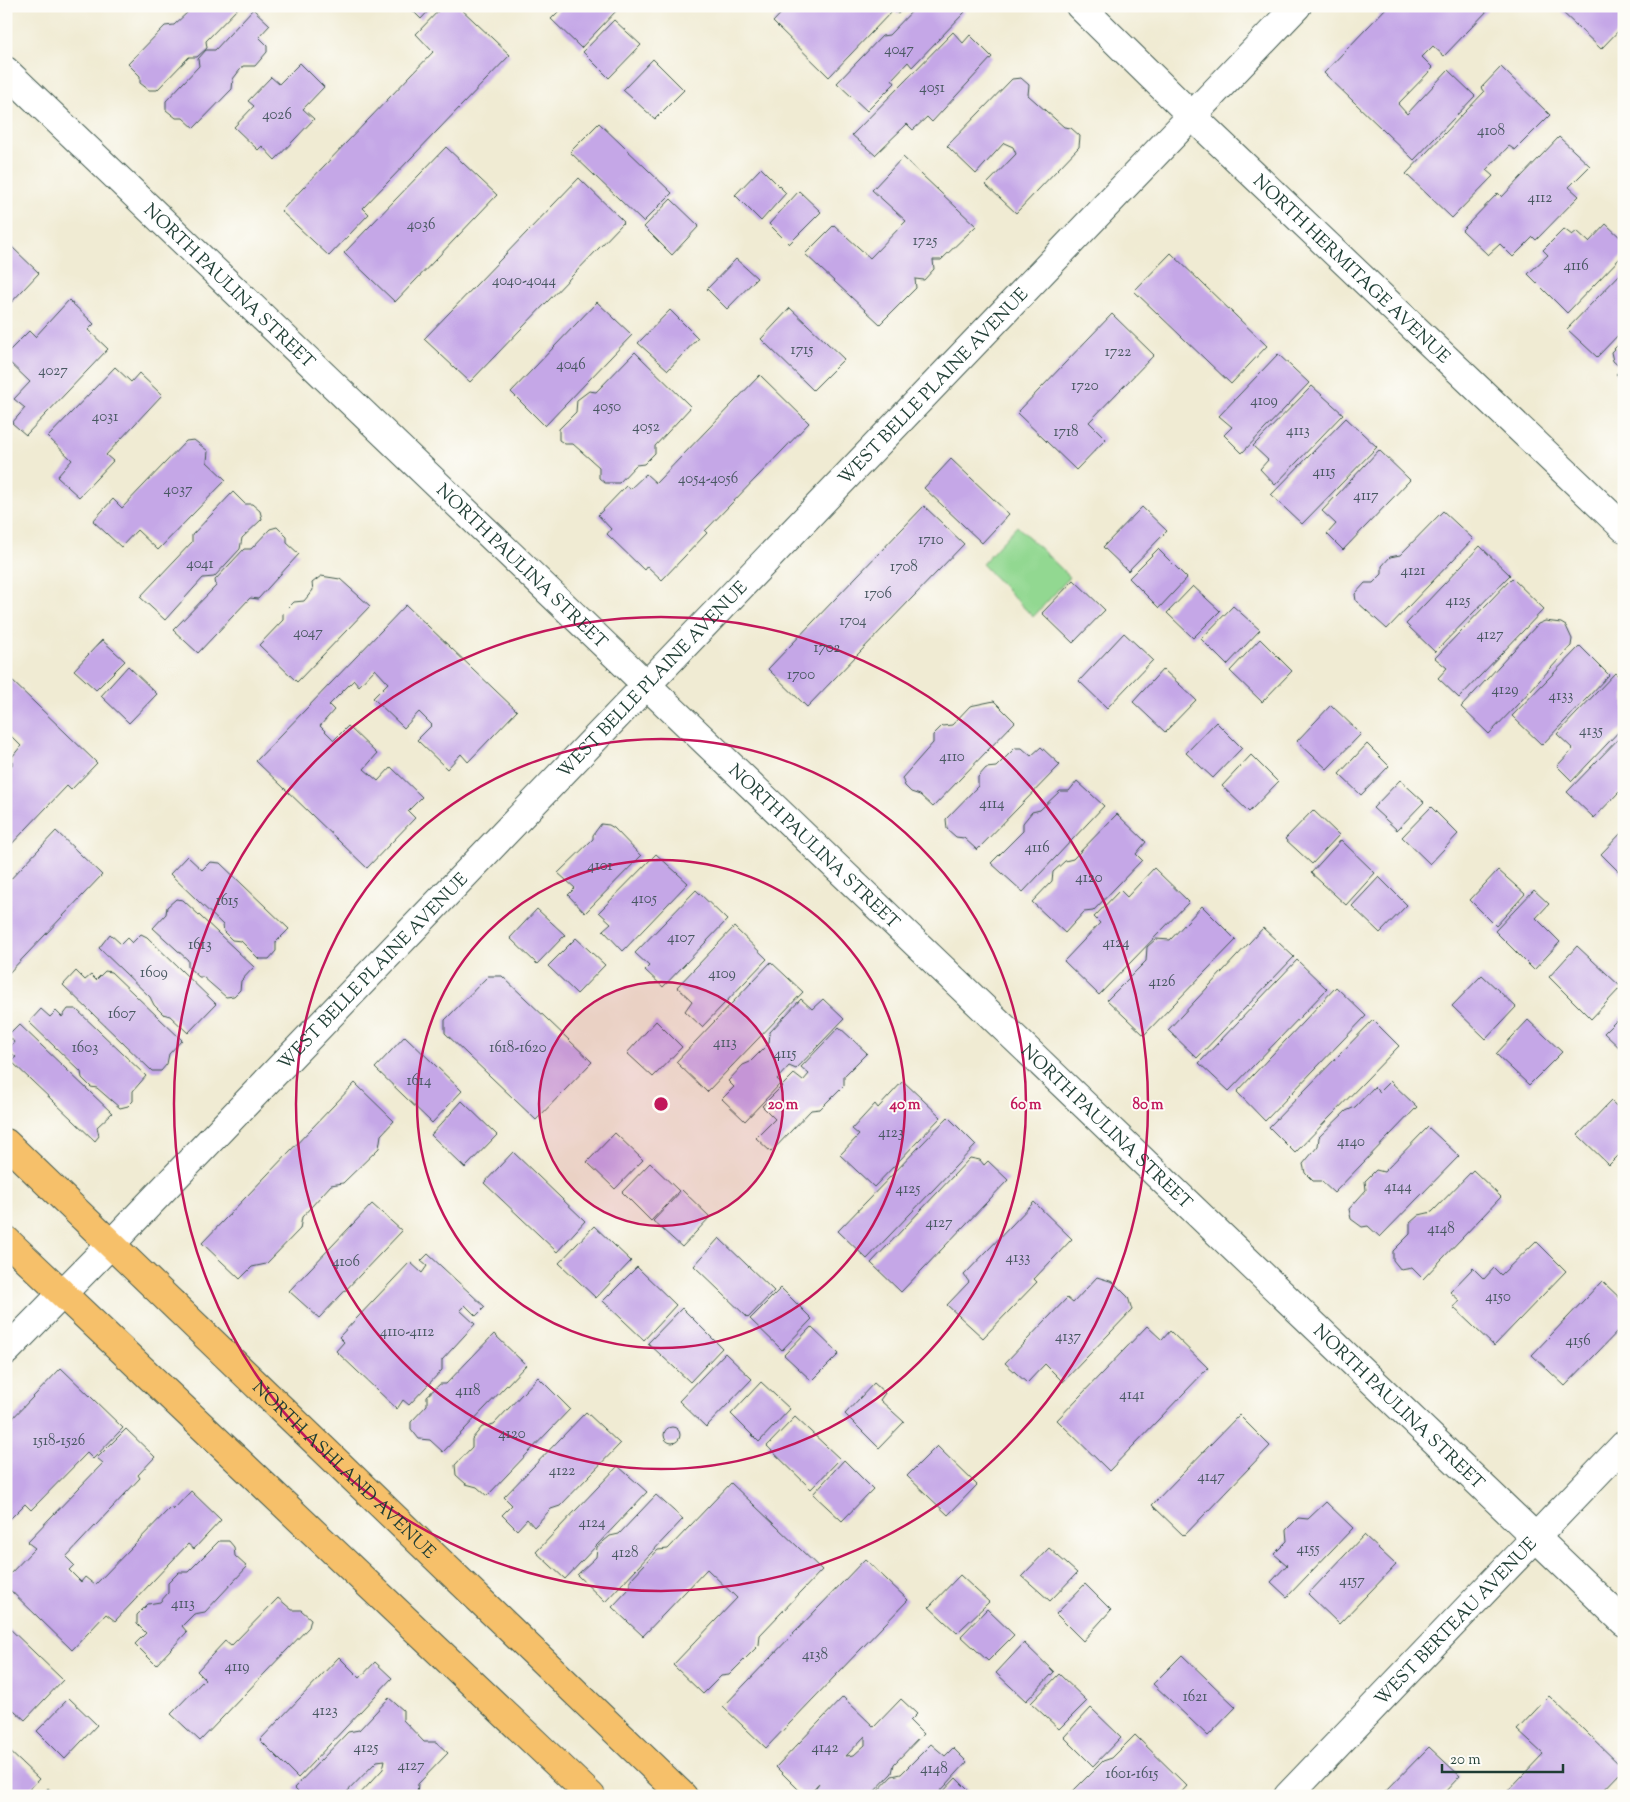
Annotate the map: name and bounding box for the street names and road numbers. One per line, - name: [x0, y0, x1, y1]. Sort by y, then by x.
- street label: NORTH HERMITAGE AVENUE: [1246, 169, 1455, 371]
- street label: NORTH PAULINA STREET: [137, 198, 320, 376]
- street label: WEST BELLE PLAINE AVENUE: [833, 283, 1035, 492]
- street label: NORTH PAULINA STREET: [429, 479, 613, 656]
- street label: WEST BELLE PLAINE AVENUE: [552, 576, 755, 785]
- street label: NORTH PAULINA STREET: [722, 759, 905, 936]
- street label: WEST BELLE PLAINE AVENUE: [273, 868, 475, 1077]
- street label: NORTH PAULINA STREET: [1014, 1039, 1197, 1216]
- street label: NORTH PAULINA STREET: [1306, 1320, 1490, 1497]
- street label: NORTH ASHLAND AVENUE: [245, 1376, 441, 1566]
- street label: WEST BERTEAU AVENUE: [1370, 1532, 1544, 1713]

